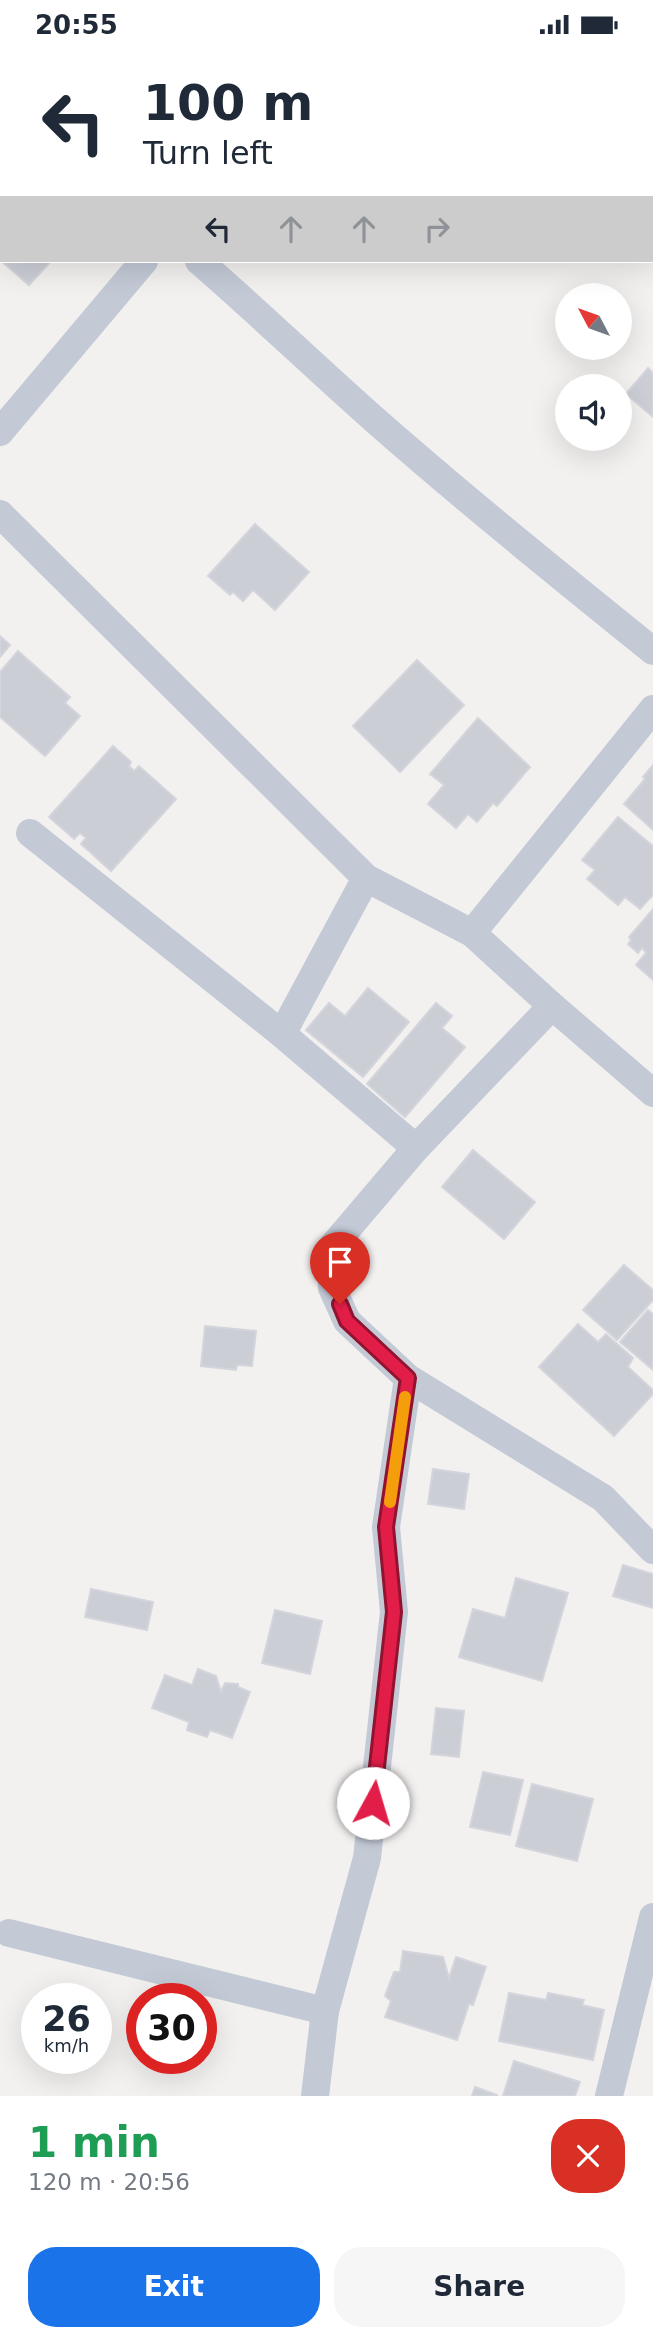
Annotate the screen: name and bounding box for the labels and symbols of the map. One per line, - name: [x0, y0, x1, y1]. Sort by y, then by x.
- north arrow: [555, 283, 632, 361]
- pin: [310, 1232, 370, 1304]
- position arrow: [336, 1766, 410, 1840]
- speed limit sign: 30: [126, 1983, 217, 2074]

